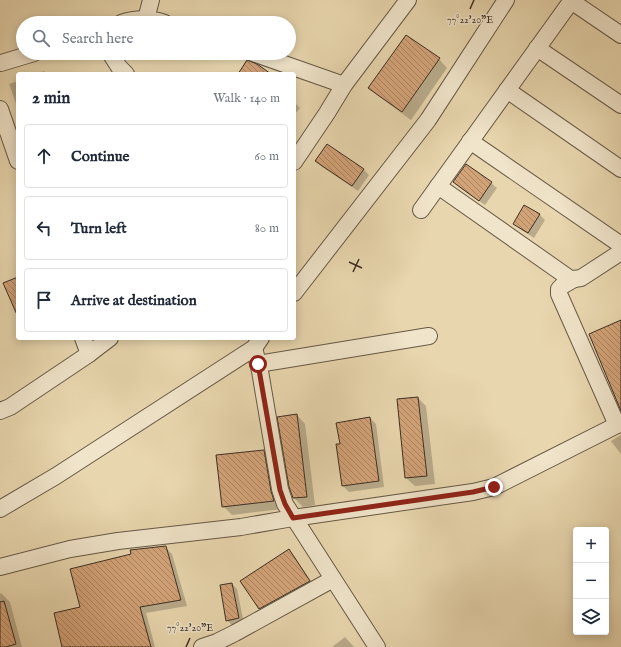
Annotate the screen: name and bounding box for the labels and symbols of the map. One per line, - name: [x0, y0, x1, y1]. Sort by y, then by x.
- text: 77°22'20"E: [447, 14, 493, 27]
- route start: [249, 355, 267, 373]
- route end: [485, 478, 503, 496]
- text: 77°22'20"E: [167, 622, 213, 635]

